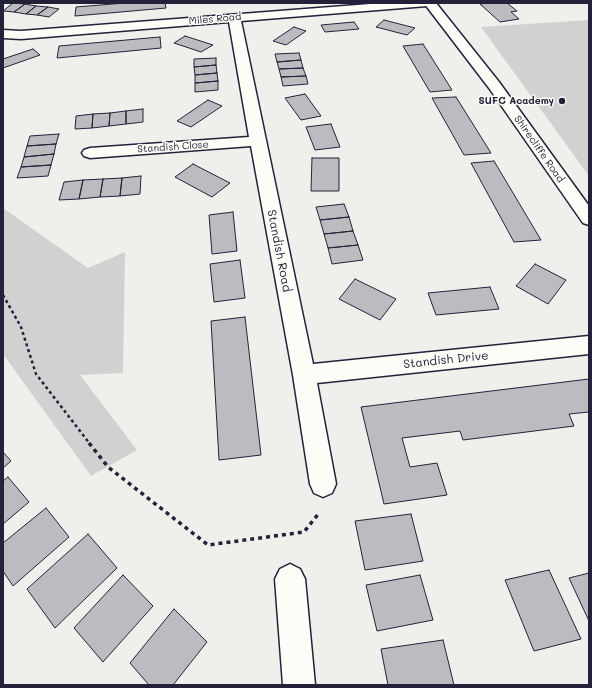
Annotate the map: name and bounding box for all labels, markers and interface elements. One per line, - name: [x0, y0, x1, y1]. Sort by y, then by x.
- street label: Miles Road: [188, 11, 242, 27]
- place label: SUFC Academy: [479, 95, 554, 107]
- marker: SUFC Academy: [557, 96, 567, 106]
- street label: Shirecliffe Road: [511, 113, 567, 185]
- street label: Standish Close: [137, 139, 209, 155]
- street label: Standish Road: [264, 209, 294, 293]
- street label: Standish Drive: [403, 348, 489, 372]

